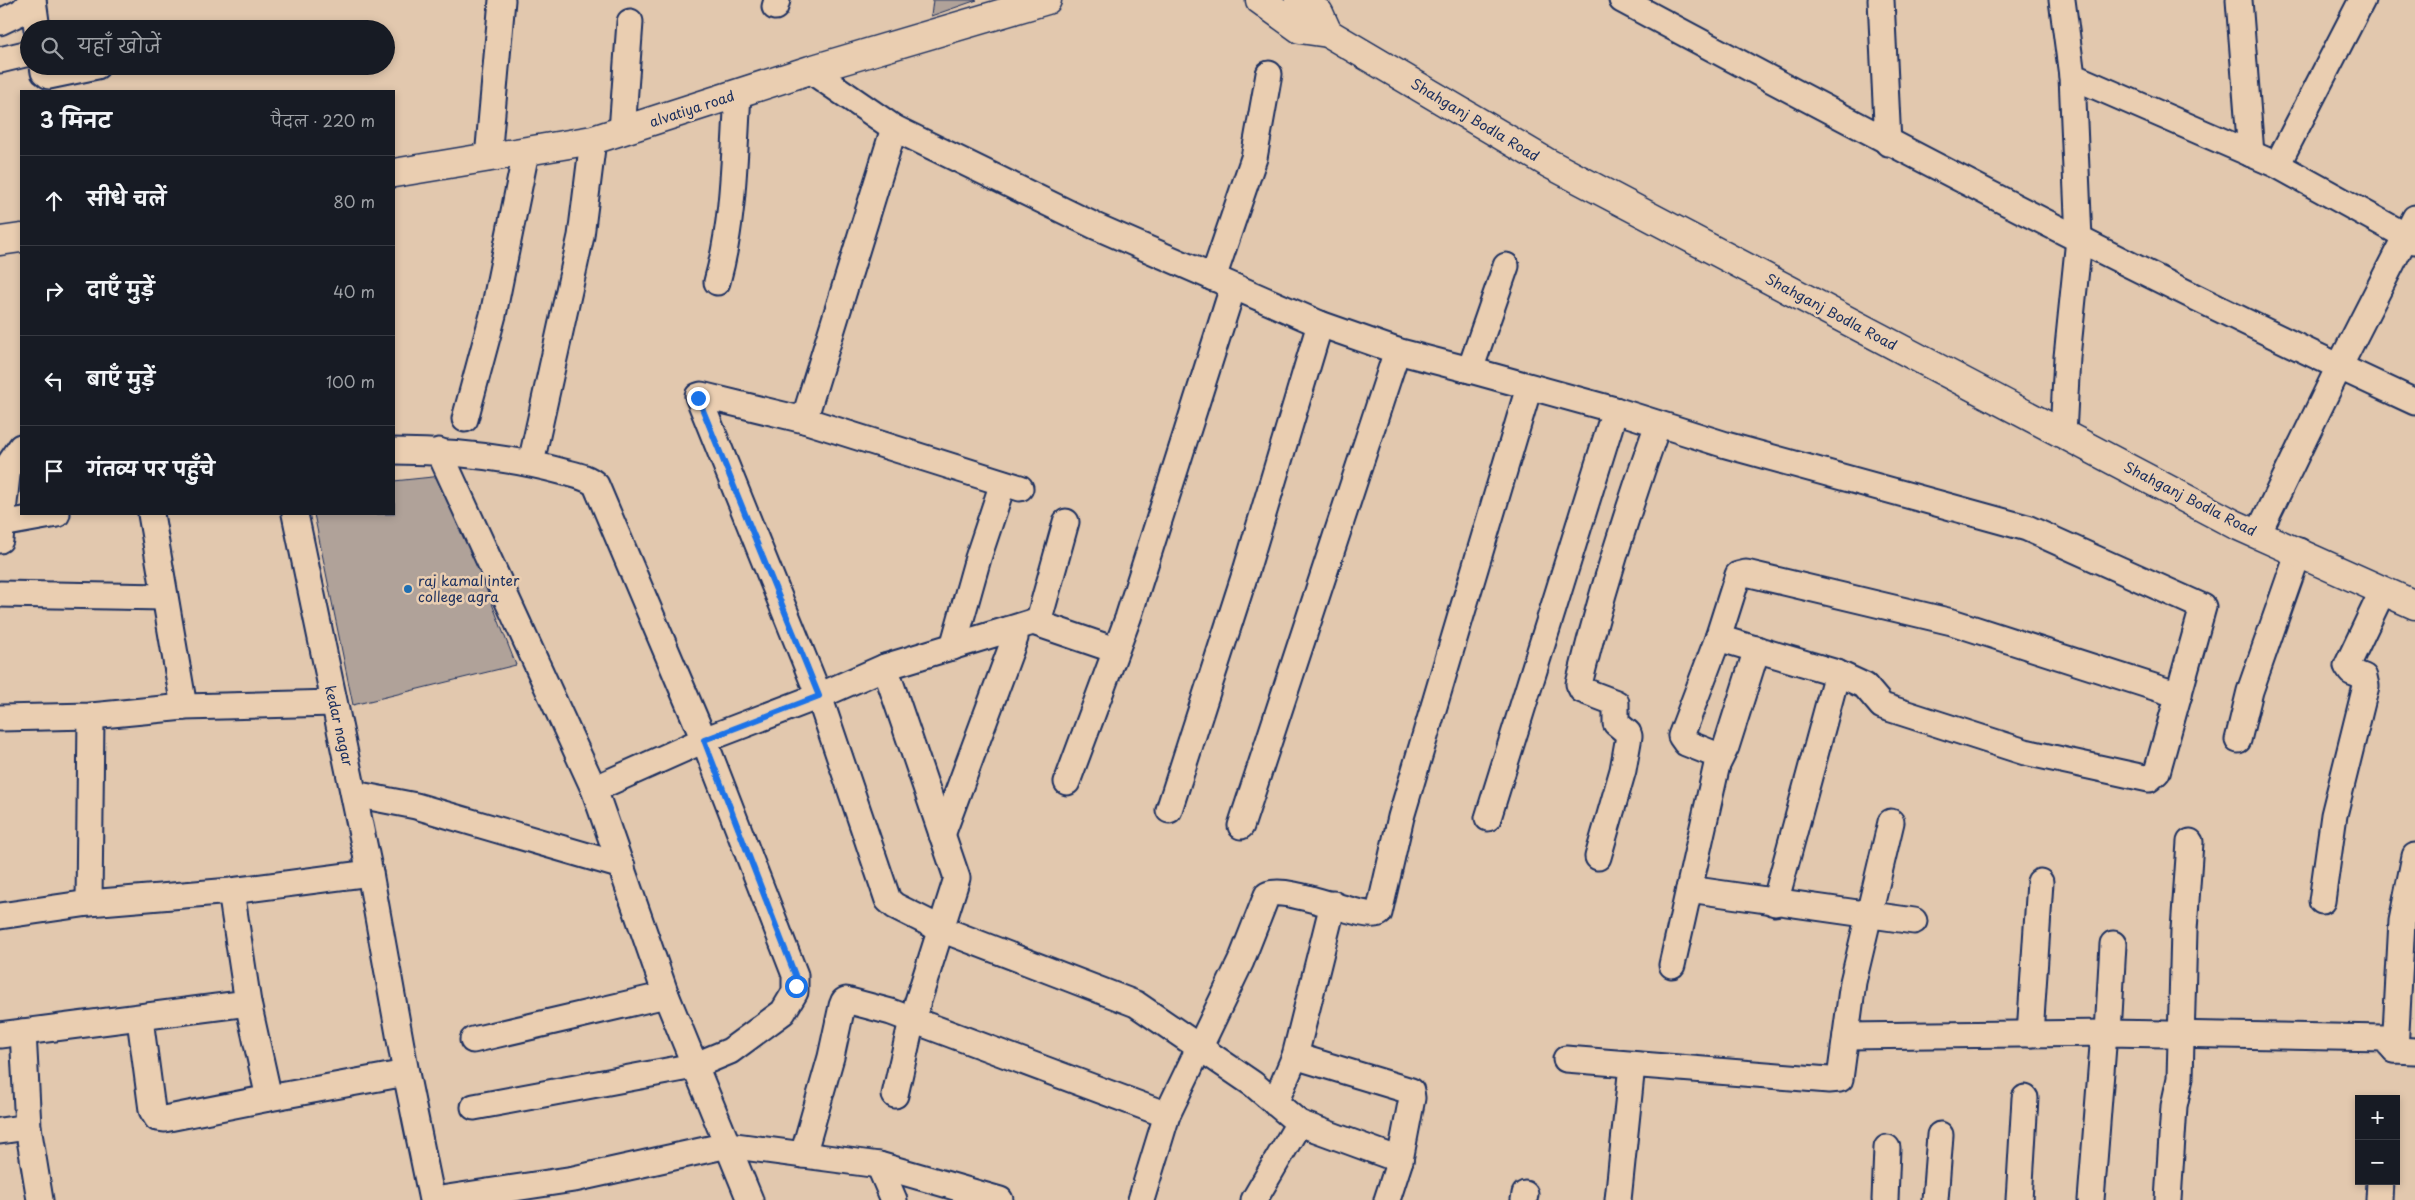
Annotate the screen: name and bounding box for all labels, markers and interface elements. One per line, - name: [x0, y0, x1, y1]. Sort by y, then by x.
- search box: [20, 20, 395, 75]
- text: यहाँ खोजें: [78, 31, 161, 59]
- icon: search: [38, 34, 66, 62]
- street label: Shahganj Bodla Road: [1407, 73, 1543, 166]
- street label: alvatiya road: [647, 85, 737, 132]
- text: 3 मिनट: [40, 103, 111, 135]
- text: पैदल · 220 m: [271, 108, 375, 132]
- text: सीधे चलें: [87, 184, 166, 212]
- icon: ahead: [40, 187, 68, 215]
- text: 80 m: [333, 189, 375, 213]
- street label: Shahganj Bodla Road: [1762, 268, 1901, 355]
- text: दाएँ मुड़ें: [87, 274, 154, 302]
- icon: right: [40, 277, 68, 305]
- text: 40 m: [333, 279, 375, 303]
- text: बाएँ मुड़ें: [87, 364, 155, 392]
- icon: left: [40, 367, 68, 395]
- text: 100 m: [326, 369, 375, 393]
- route end: [687, 387, 710, 410]
- text: गंतव्य पर पहुँचे: [87, 454, 215, 482]
- street label: Shahganj Bodla Road: [2120, 456, 2260, 541]
- icon: arrive: [40, 457, 68, 485]
- place label: raj kamal inter college agra: [418, 570, 520, 607]
- marker: raj kamal inter college agra: [402, 583, 414, 595]
- street label: kedar nagar: [320, 683, 359, 769]
- route start: [785, 975, 808, 998]
- map controls: [2355, 1095, 2400, 1185]
- button: +: [2355, 1095, 2400, 1140]
- button: −: [2355, 1140, 2400, 1185]

